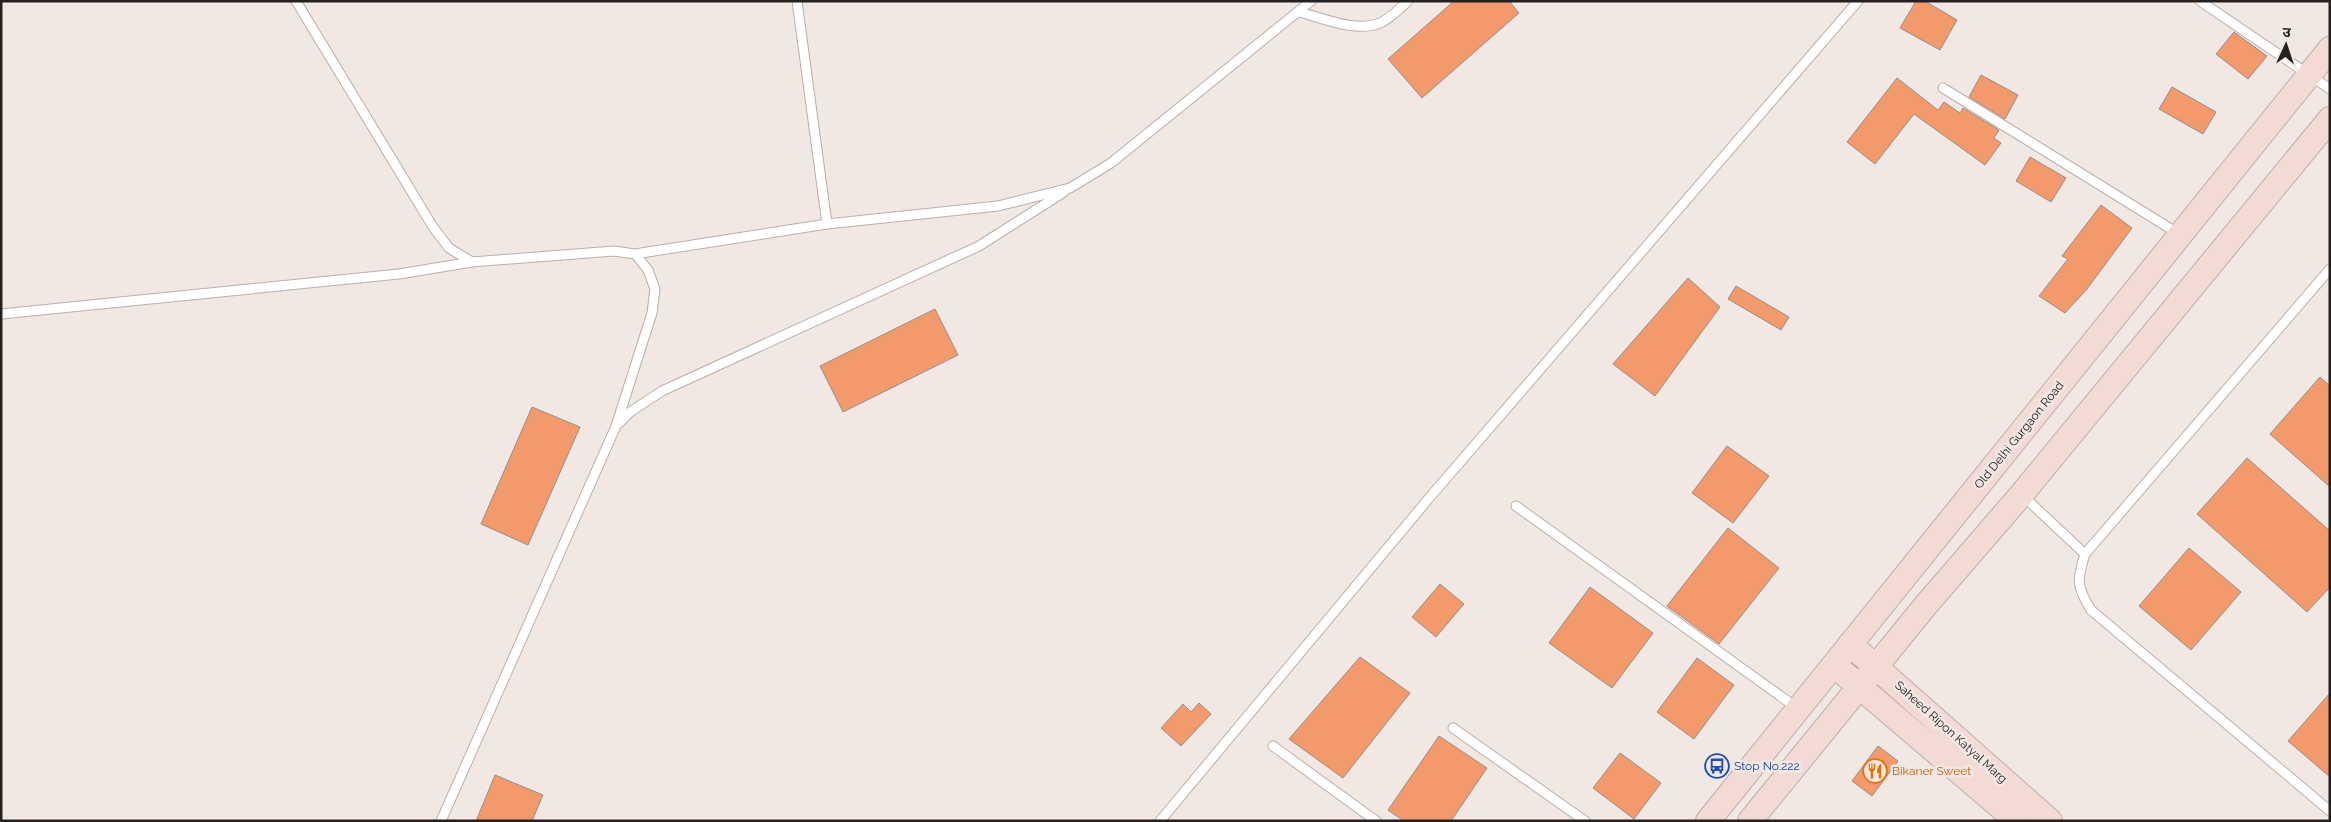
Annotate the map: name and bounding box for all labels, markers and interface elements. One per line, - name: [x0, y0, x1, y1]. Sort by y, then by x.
- north arrow: [2261, 20, 2311, 70]
- text: उ: [2282, 24, 2292, 40]
- street label: Old Delhi Gurgaon Road: [1971, 379, 2067, 491]
- street label: Saheed Ripon Katyal Marg: [1892, 678, 2010, 786]
- bus stop icon: Stop No.222: [1704, 753, 1730, 779]
- restaurant icon: Bikaner Sweet: [1862, 758, 1888, 784]
- place label: Stop No.222: [1734, 759, 1800, 773]
- place label: Bikaner Sweet: [1892, 764, 1971, 778]

